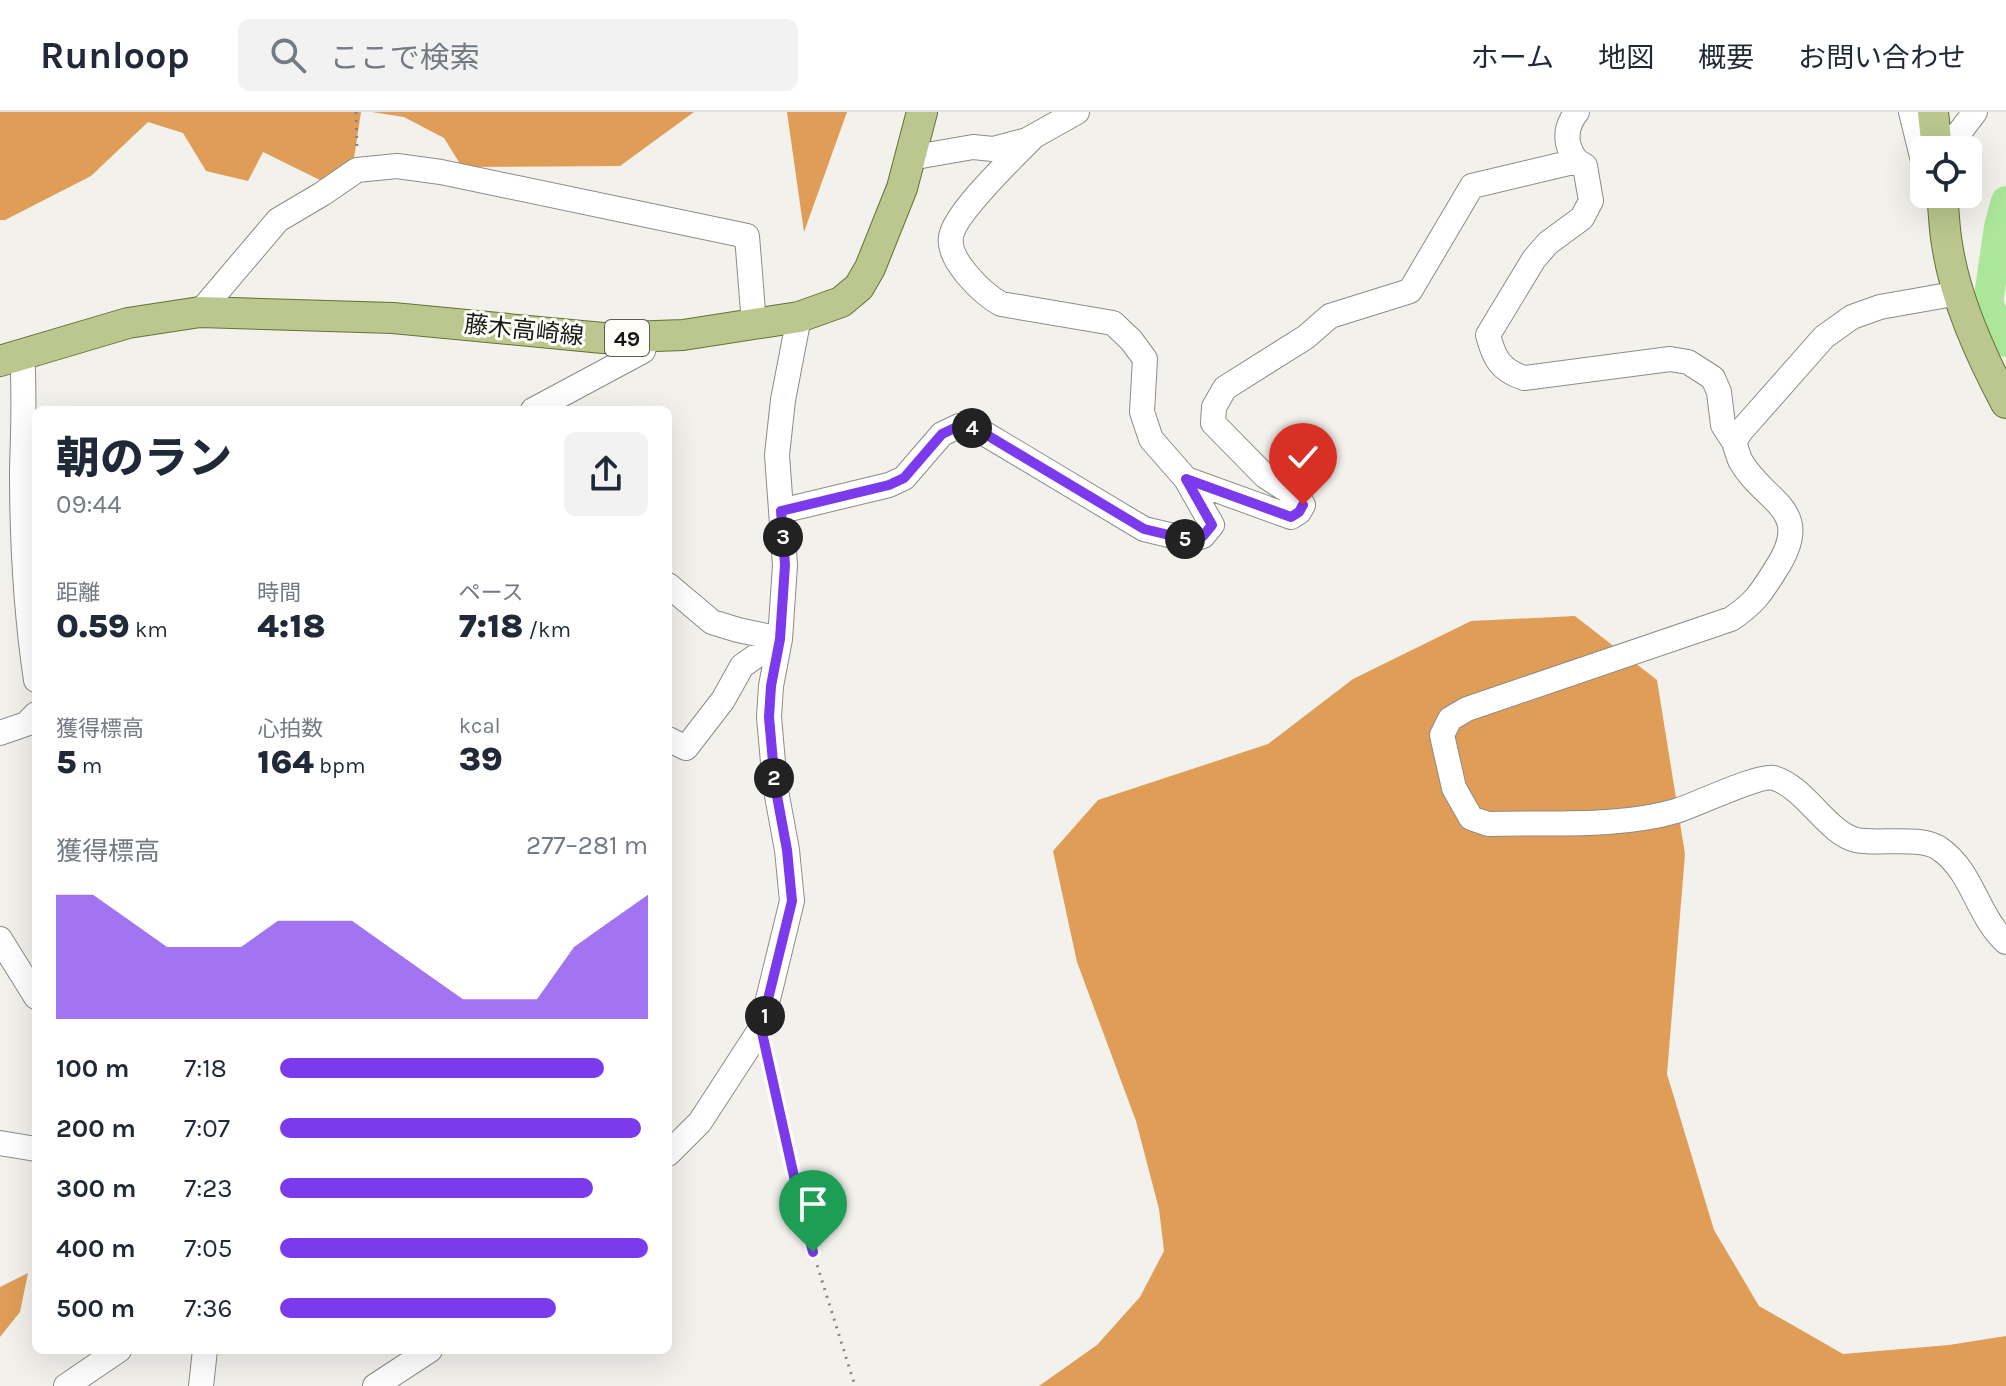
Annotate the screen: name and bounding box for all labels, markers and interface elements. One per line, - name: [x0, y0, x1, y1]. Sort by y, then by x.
- search box: [238, 19, 798, 91]
- text: Runloop: [40, 33, 190, 78]
- icon: search: [266, 33, 310, 77]
- text: ここで検索: [330, 40, 480, 76]
- text: ホーム: [1471, 41, 1554, 74]
- text: 地図: [1598, 41, 1654, 74]
- text: 概要: [1698, 41, 1754, 74]
- text: お問い合わせ: [1798, 41, 1966, 74]
- map controls: [1910, 136, 1982, 208]
- button: locate: [1910, 136, 1982, 208]
- street label: 藤木高崎線: [463, 310, 585, 350]
- road number: 49: [605, 320, 649, 356]
- pin: 4: [952, 408, 992, 448]
- text: 4: [965, 415, 979, 441]
- pin: [1269, 423, 1337, 505]
- button: share: [564, 432, 648, 516]
- text: 朝のラン: [56, 433, 232, 484]
- icon: check: [1281, 435, 1325, 479]
- text: 09:44: [56, 489, 122, 520]
- pin: 3: [763, 517, 803, 557]
- pin: 5: [1165, 519, 1205, 559]
- text: 3: [776, 524, 790, 550]
- text: 5: [1179, 526, 1191, 552]
- text: 距離: [56, 580, 100, 606]
- text: 時間: [257, 580, 301, 606]
- text: ペース: [459, 580, 524, 606]
- text: 0.59: [56, 606, 130, 646]
- text: 4:18: [257, 606, 326, 646]
- text: 7:18: [459, 606, 523, 646]
- text: km: [130, 617, 168, 643]
- text: /km: [523, 617, 571, 643]
- text: kcal: [459, 713, 501, 739]
- text: 獲得標高: [56, 716, 144, 742]
- text: 心拍数: [257, 716, 323, 742]
- text: 39: [459, 739, 503, 779]
- text: 5: [56, 742, 76, 782]
- text: 164: [257, 742, 314, 782]
- text: m: [76, 753, 102, 779]
- text: bpm: [314, 753, 366, 779]
- pin: 2: [754, 758, 794, 798]
- text: 2: [767, 765, 781, 791]
- text: 277–281 m: [526, 830, 648, 861]
- text: 獲得標高: [56, 836, 160, 867]
- pin: 1: [745, 996, 785, 1036]
- text: 1: [761, 1003, 769, 1029]
- text: 100 m: [56, 1053, 129, 1084]
- text: 7:18: [184, 1053, 227, 1084]
- text: 200 m: [56, 1113, 136, 1144]
- text: 7:07: [184, 1113, 230, 1144]
- pin: [779, 1170, 847, 1252]
- text: 300 m: [56, 1173, 136, 1204]
- text: 7:23: [184, 1173, 233, 1204]
- icon: arrive: [791, 1182, 835, 1226]
- text: 400 m: [56, 1233, 136, 1264]
- text: 7:05: [184, 1233, 232, 1264]
- text: 500 m: [56, 1293, 135, 1324]
- text: 7:36: [184, 1293, 232, 1324]

